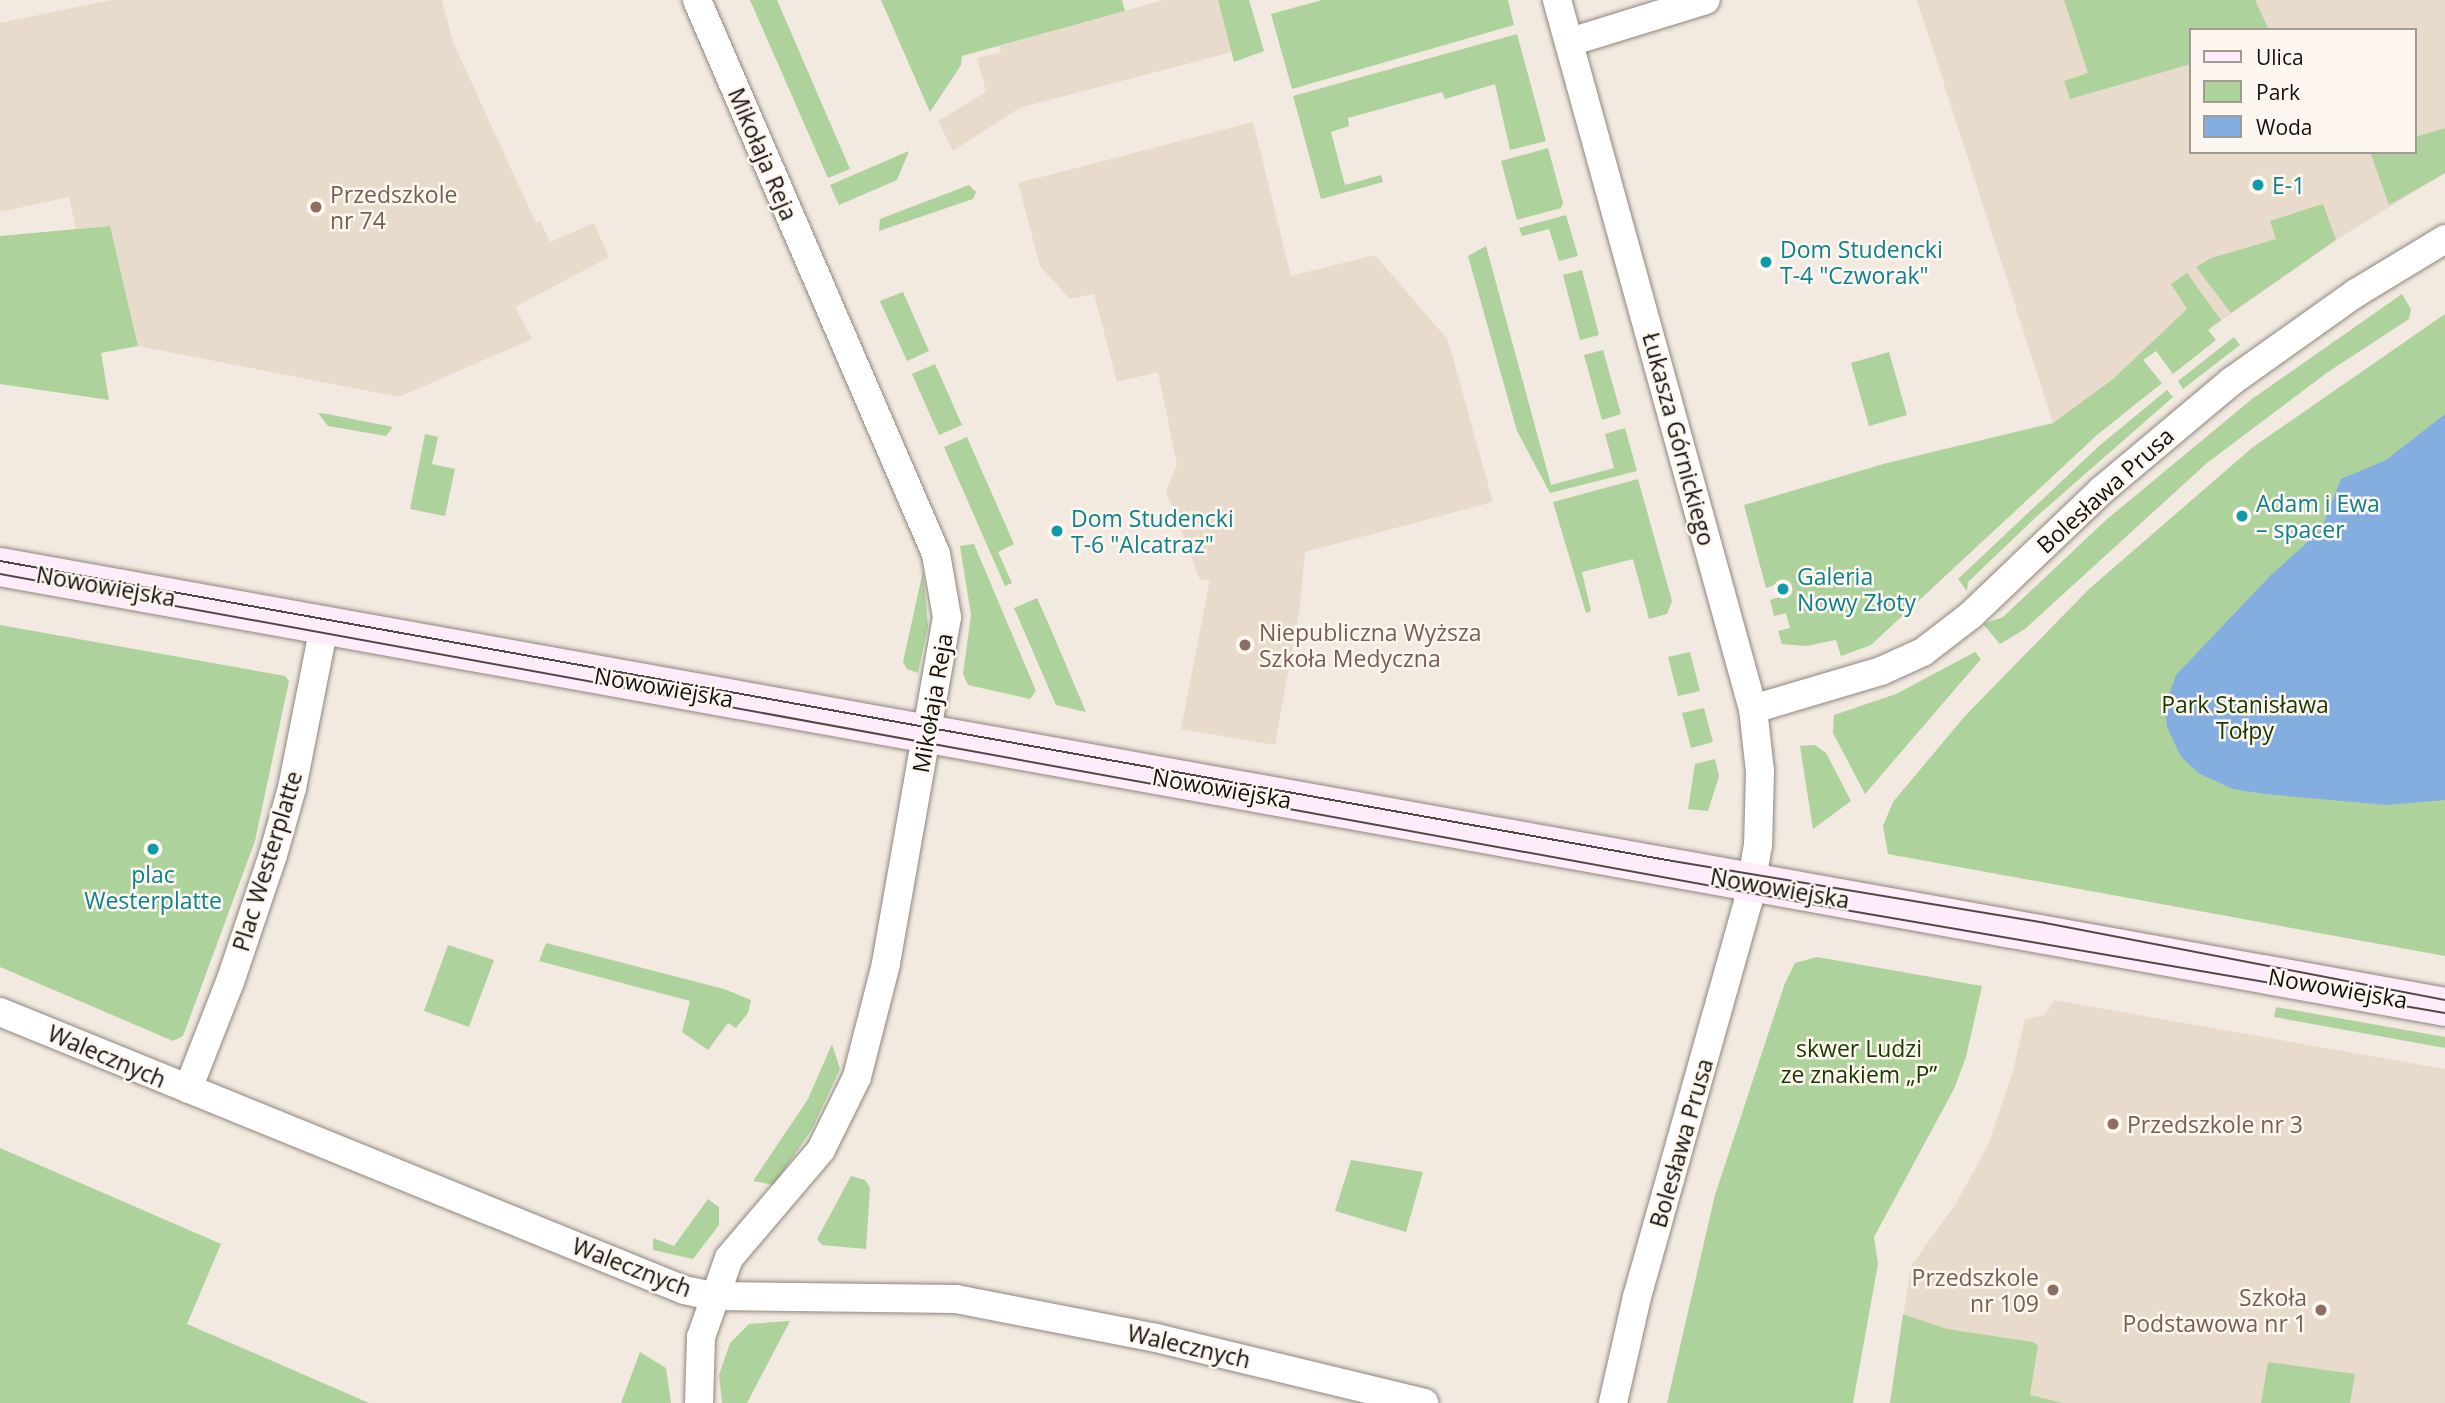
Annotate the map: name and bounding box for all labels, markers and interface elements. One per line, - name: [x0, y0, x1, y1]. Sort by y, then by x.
- legend: [2190, 28, 2417, 154]
- text: Ulica: [2256, 43, 2304, 71]
- text: Park: [2256, 78, 2300, 106]
- street label: Mikołaja Reja: [723, 84, 803, 224]
- text: Woda: [2256, 113, 2313, 141]
- place label: E-1: [2272, 171, 2305, 199]
- marker: E-1: [2250, 177, 2266, 193]
- place label: Przedszkole nr 74: [330, 180, 457, 234]
- marker: Przedszkole nr 74: [308, 199, 324, 215]
- place label: Dom Studencki T-4 "Czworak": [1780, 235, 1943, 289]
- marker: Dom Studencki T-4 "Czworak": [1758, 254, 1774, 270]
- street label: Łukasza Górnickiego: [1637, 329, 1721, 549]
- street label: Bolesława Prusa: [2031, 421, 2179, 559]
- place label: Adam i Ewa – spacer: [2256, 489, 2380, 543]
- place label: Dom Studencki T-6 "Alcatraz": [1071, 504, 1234, 558]
- marker: Adam i Ewa – spacer: [2234, 508, 2250, 524]
- marker: Dom Studencki T-6 "Alcatraz": [1049, 523, 1065, 539]
- street label: Nowowiejska: [34, 560, 178, 612]
- place label: Galeria Nowy Złoty: [1797, 562, 1916, 616]
- marker: Galeria Nowy Złoty: [1775, 581, 1791, 597]
- place label: Niepubliczna Wyższa Szkoła Medyczna: [1259, 618, 1482, 672]
- street label: Mikołaja Reja: [906, 631, 958, 775]
- marker: Niepubliczna Wyższa Szkoła Medyczna: [1237, 637, 1253, 653]
- street label: Nowowiejska: [592, 661, 736, 713]
- park label: Park Stanisława Tołpy: [2161, 690, 2329, 744]
- street label: Nowowiejska: [1150, 762, 1294, 814]
- street label: Plac Westerplatte: [226, 768, 308, 954]
- marker: plac Westerplatte: [145, 841, 161, 857]
- place label: plac Westerplatte: [84, 860, 222, 914]
- street label: Nowowiejska: [1708, 862, 1852, 914]
- street label: Nowowiejska: [2266, 962, 2410, 1014]
- street label: Walecznych: [44, 1019, 170, 1093]
- park label: skwer Ludzi ze znakiem „P”: [1781, 1034, 1937, 1088]
- street label: Bolesława Prusa: [1644, 1055, 1718, 1231]
- place label: Przedszkole nr 3: [2127, 1110, 2303, 1138]
- marker: Przedszkole nr 3: [2105, 1116, 2121, 1132]
- street label: Walecznych: [569, 1232, 695, 1302]
- place label: Przedszkole nr 109: [1912, 1263, 2039, 1317]
- marker: Przedszkole nr 109: [2045, 1282, 2061, 1298]
- place label: Szkoła Podstawowa nr 1: [2122, 1283, 2307, 1337]
- marker: Szkoła Podstawowa nr 1: [2313, 1302, 2329, 1318]
- street label: Walecznych: [1125, 1318, 1253, 1374]

